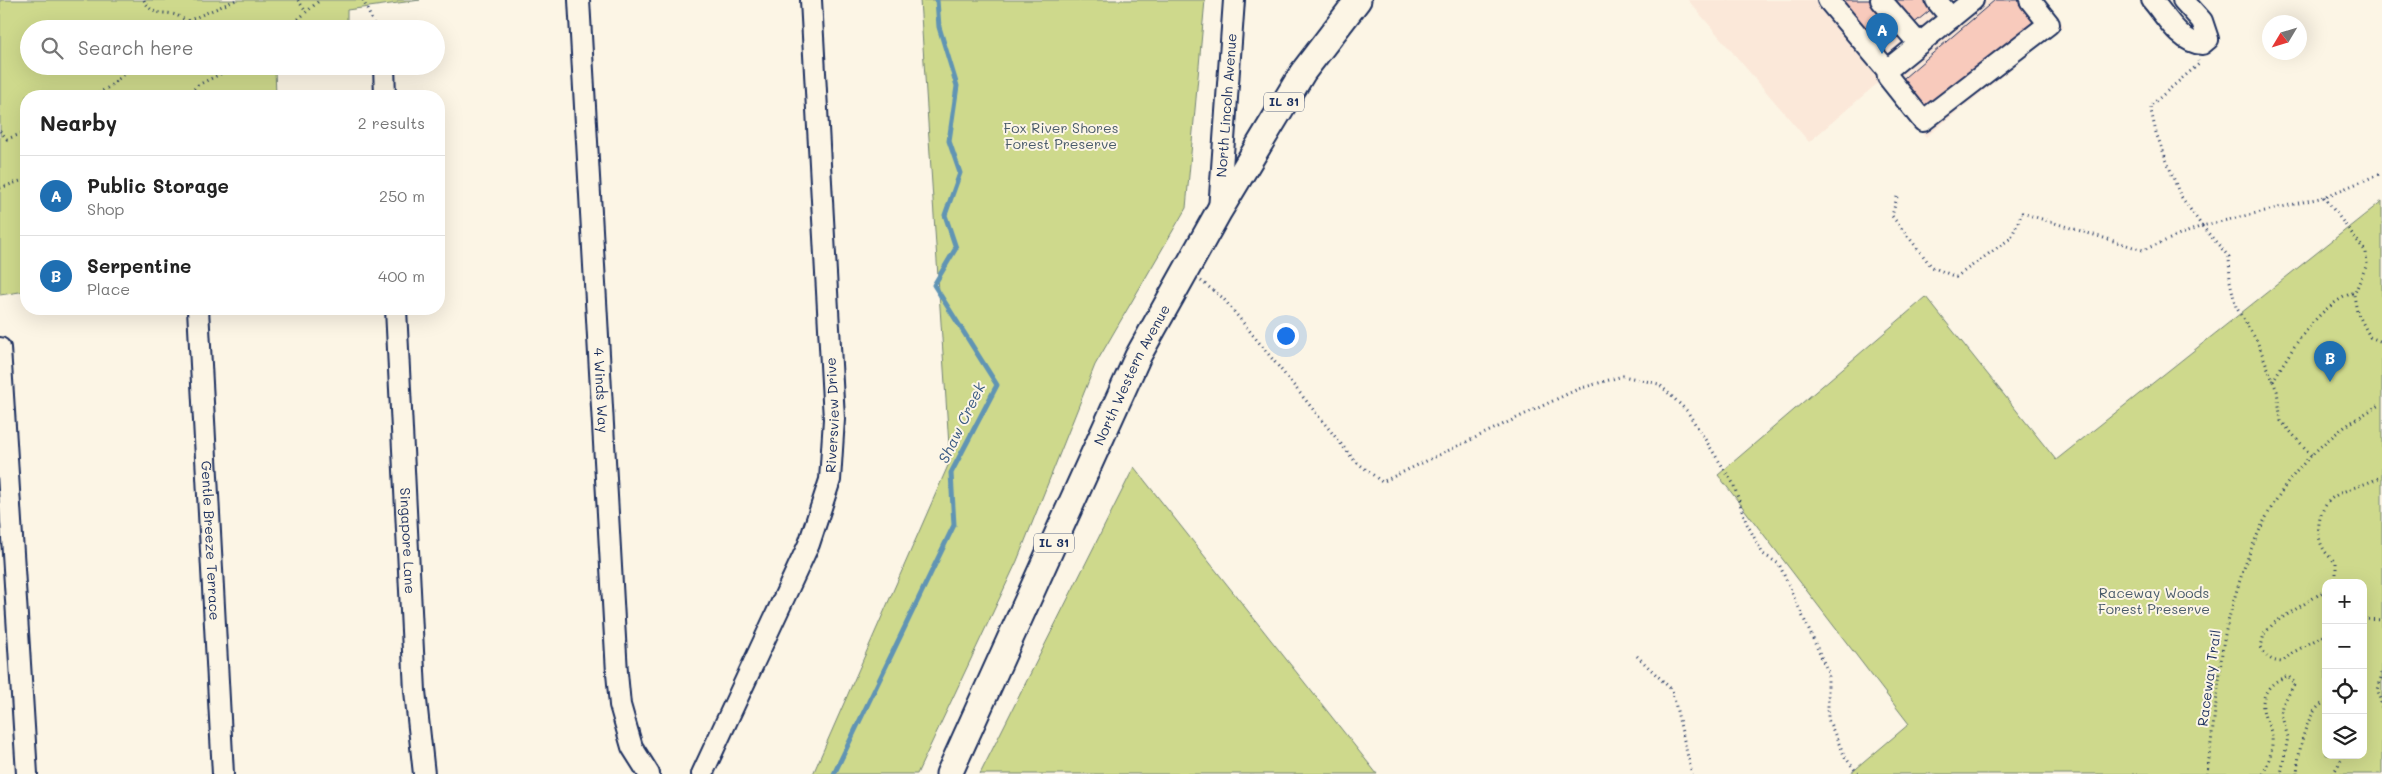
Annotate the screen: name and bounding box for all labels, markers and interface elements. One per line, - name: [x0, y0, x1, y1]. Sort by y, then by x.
- pin: A: [1866, 13, 1898, 54]
- north arrow: [2262, 15, 2307, 60]
- search box: [20, 20, 445, 75]
- street label: North Lincoln Avenue: [1211, 32, 1241, 178]
- icon: search: [38, 34, 66, 62]
- text: Search here: [78, 35, 194, 60]
- road number: IL 31: [1264, 92, 1304, 111]
- text: Nearby: [40, 109, 117, 136]
- text: 2 results: [358, 112, 425, 133]
- park label: Fox River Shores Forest Preserve: [1003, 118, 1119, 153]
- text: Public Storage: [87, 173, 229, 198]
- text: A: [50, 185, 62, 206]
- text: 250 m: [379, 185, 425, 206]
- text: Shop: [87, 198, 124, 219]
- text: Serpentine: [87, 253, 191, 278]
- text: B: [51, 265, 61, 286]
- text: 400 m: [378, 265, 425, 286]
- text: Place: [87, 278, 130, 299]
- street label: North Western Avenue: [1089, 301, 1174, 448]
- your location: [1273, 323, 1299, 349]
- pin: B: [2314, 341, 2346, 382]
- street label: 4 Winds Way: [590, 347, 613, 434]
- street label: Riversview Drive: [820, 357, 843, 474]
- water label: Shaw Creek: [933, 378, 990, 466]
- street label: Gentle Breeze Terrace: [197, 460, 225, 621]
- street label: Singapore Lane: [396, 487, 420, 594]
- road number: IL 31: [1034, 534, 1074, 552]
- map controls: [2322, 579, 2367, 759]
- button: +: [2322, 579, 2367, 624]
- park label: Raceway Woods Forest Preserve: [2098, 583, 2210, 618]
- button: −: [2322, 624, 2367, 669]
- street label: Raceway Trail: [2192, 628, 2225, 727]
- button: locate: [2322, 669, 2367, 714]
- button: layers: [2322, 714, 2367, 759]

